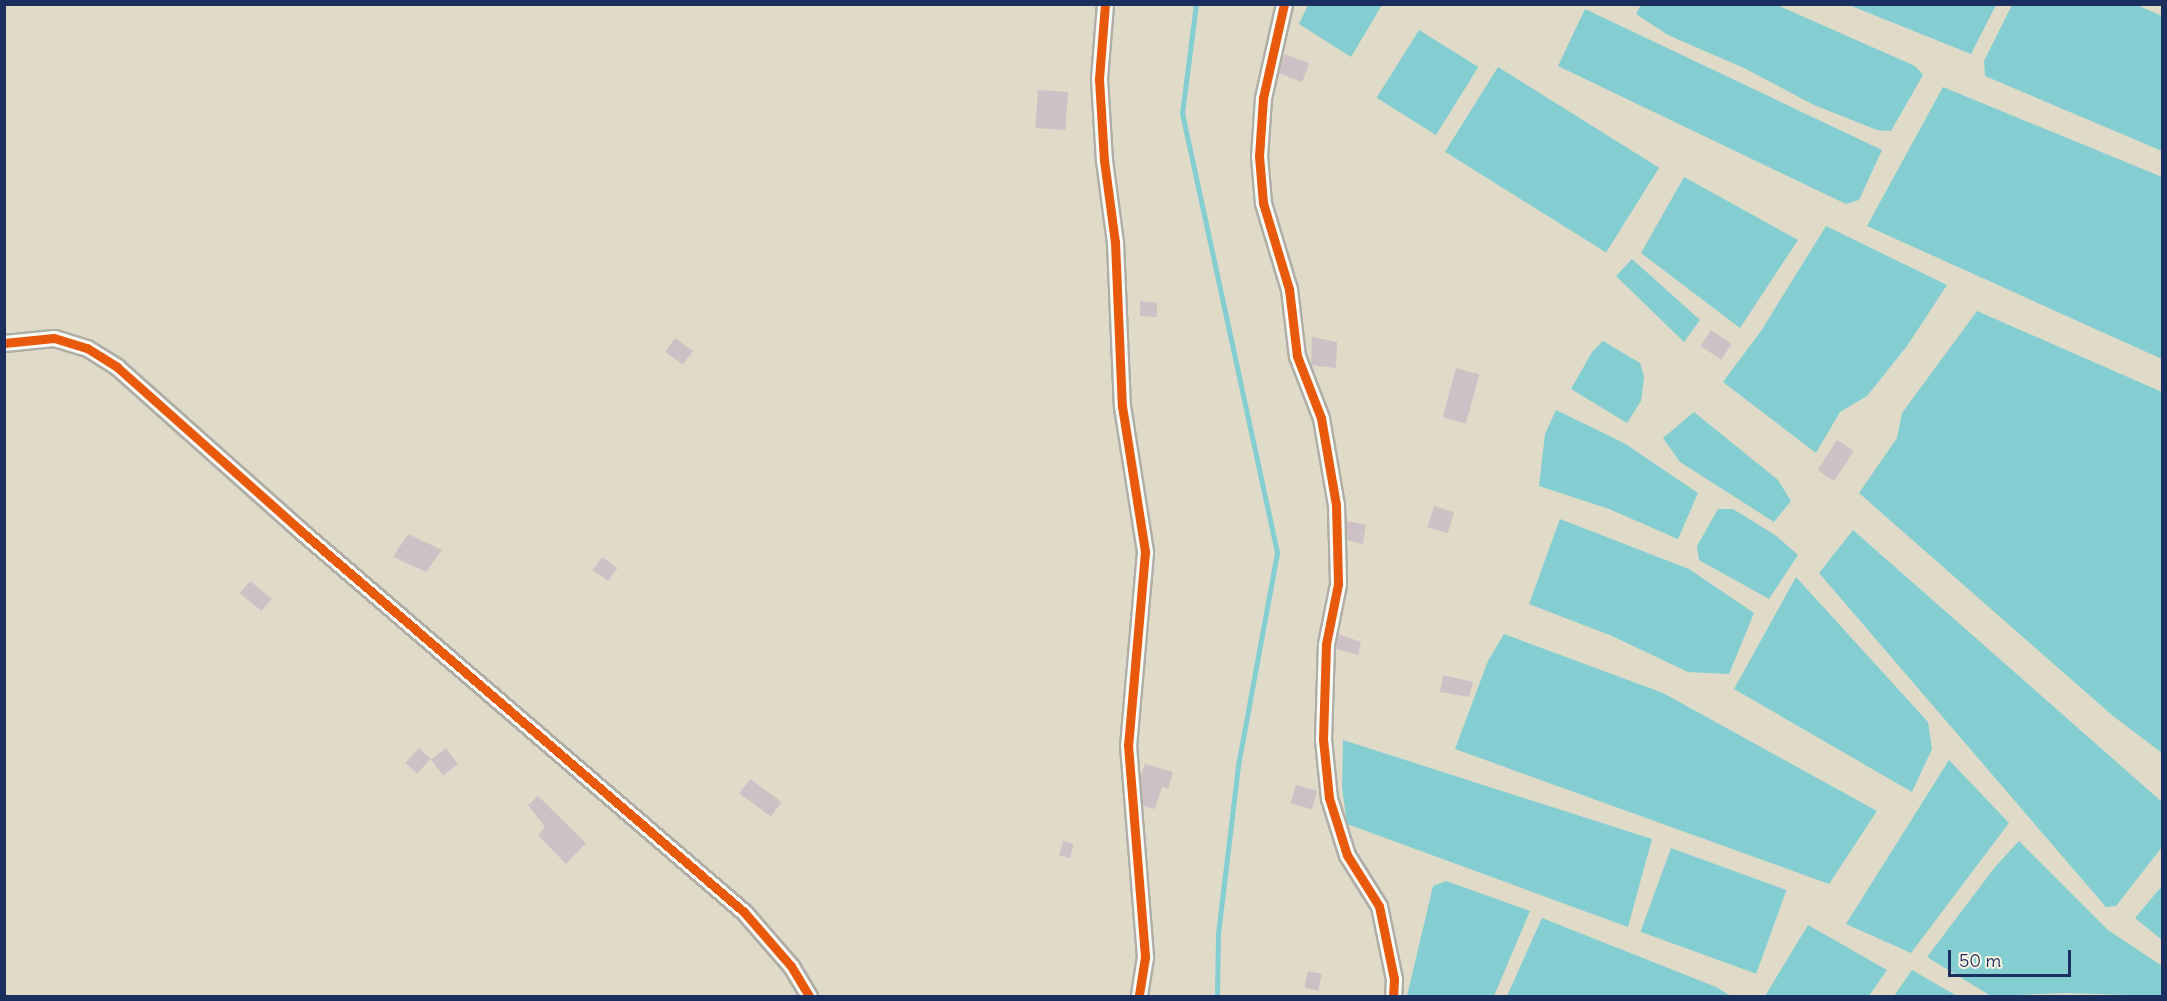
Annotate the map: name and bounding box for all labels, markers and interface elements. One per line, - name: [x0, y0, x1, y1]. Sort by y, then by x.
- scale bar: [1951, 938, 2074, 976]
- text: 50 m: [1959, 949, 2001, 972]

